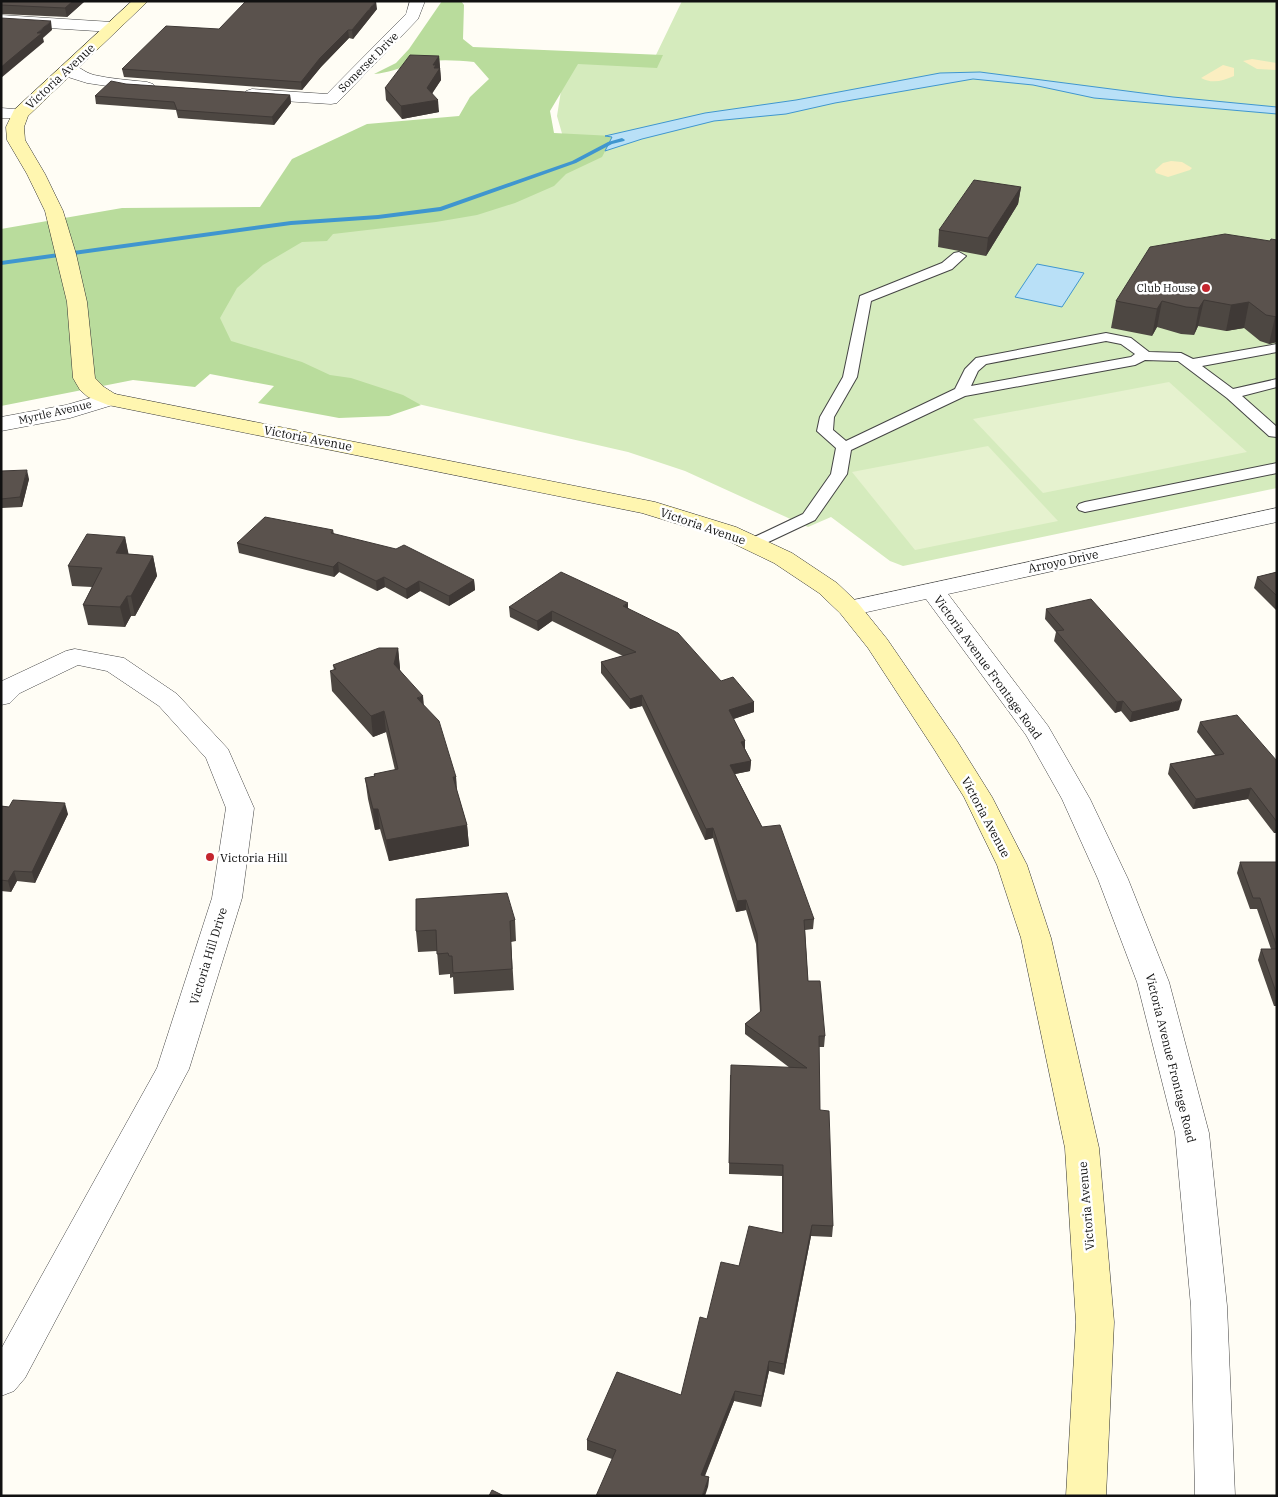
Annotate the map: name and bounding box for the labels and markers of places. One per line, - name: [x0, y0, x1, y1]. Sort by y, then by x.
- place label: Club House: [1137, 281, 1196, 295]
- marker: Club House: [1200, 282, 1212, 294]
- place label: Victoria Hill: [220, 850, 288, 865]
- marker: Victoria Hill: [204, 851, 216, 863]

